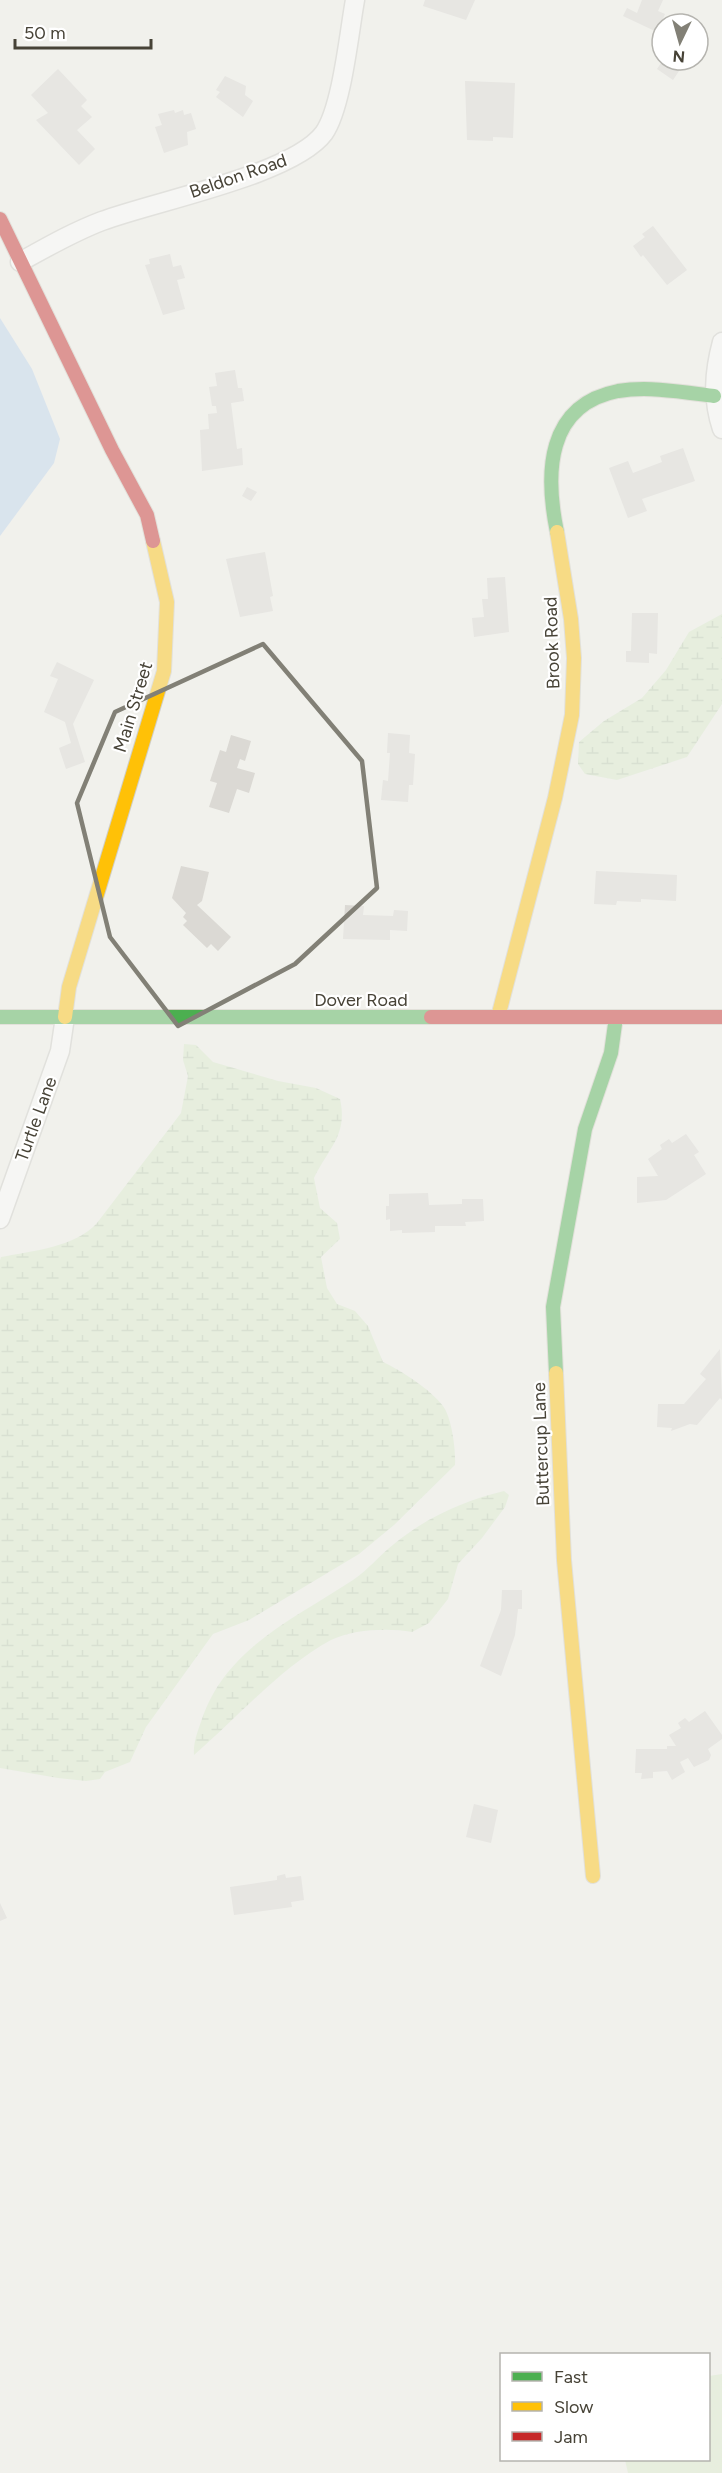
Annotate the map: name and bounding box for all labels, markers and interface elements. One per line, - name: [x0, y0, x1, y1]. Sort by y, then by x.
- scale bar: [15, 12, 152, 50]
- north arrow: [650, 12, 710, 72]
- text: 50 m: [24, 22, 66, 44]
- text: N: [672, 46, 686, 66]
- street label: Beldon Road: [186, 149, 290, 203]
- street label: Brook Road: [539, 596, 565, 690]
- street label: Main Street: [109, 659, 157, 755]
- street label: Dover Road: [314, 989, 408, 1011]
- street label: Turtle Lane: [10, 1073, 62, 1164]
- street label: Buttercup Lane: [528, 1382, 554, 1506]
- legend: [500, 2353, 710, 2461]
- text: Fast: [554, 2366, 588, 2388]
- text: Slow: [554, 2396, 593, 2418]
- text: Jam: [554, 2426, 588, 2448]

